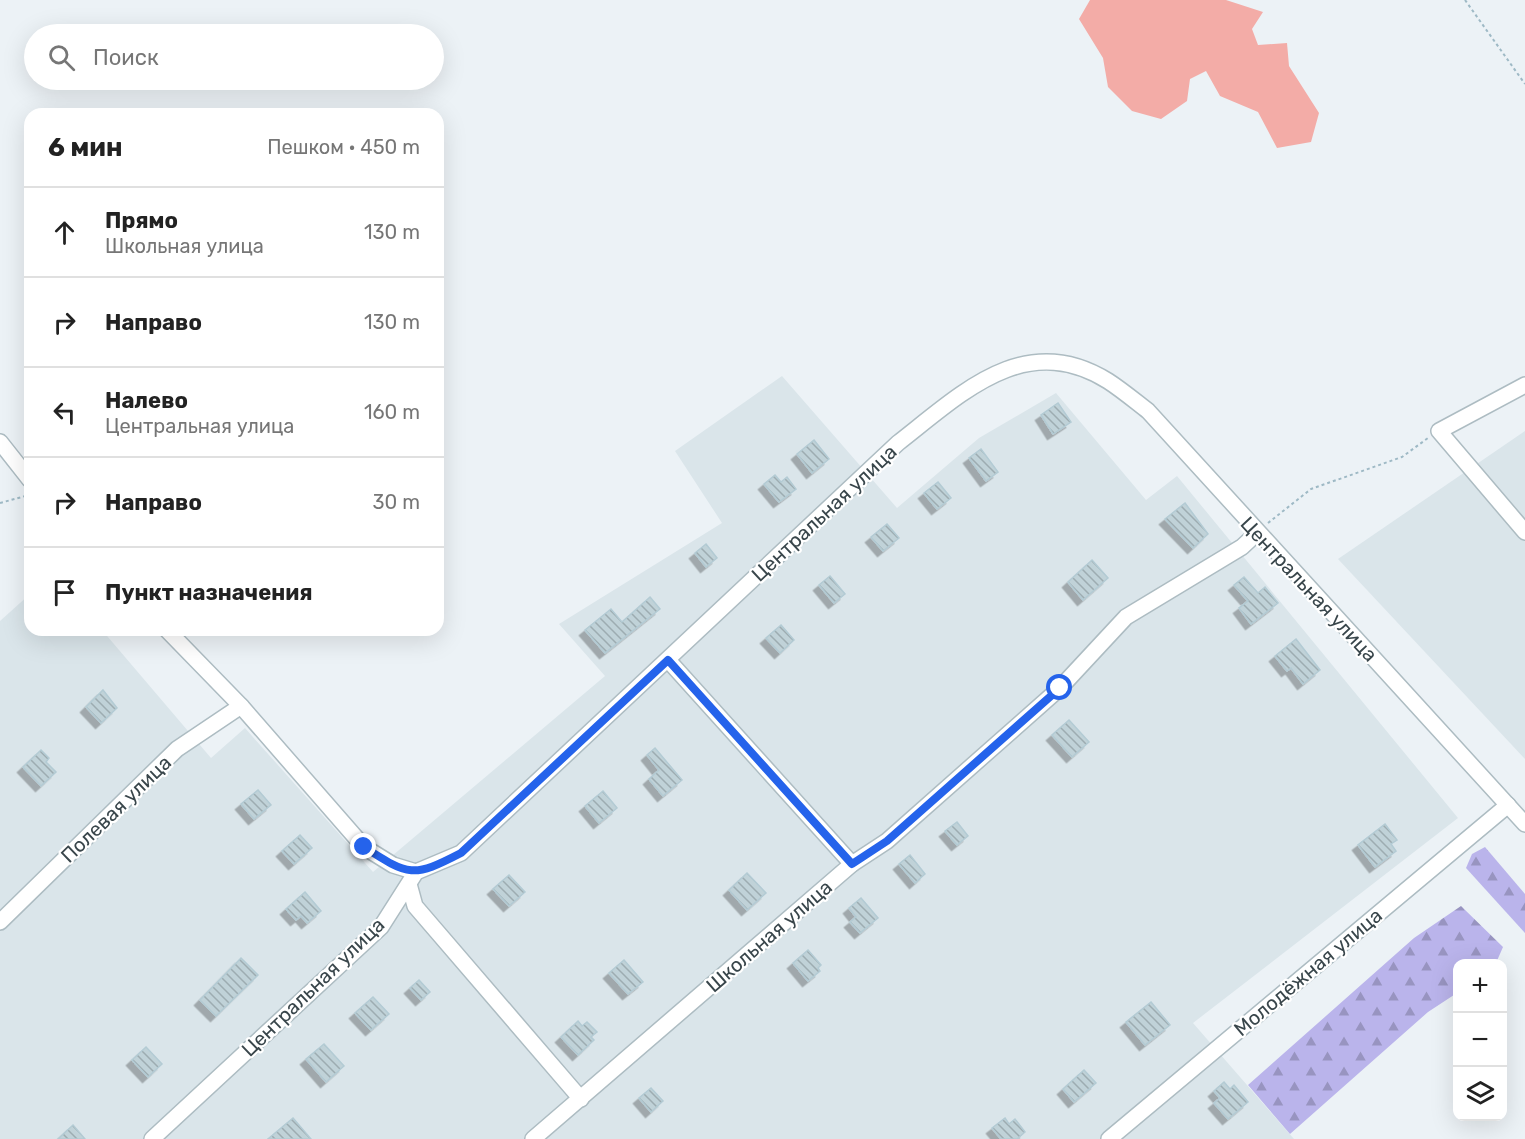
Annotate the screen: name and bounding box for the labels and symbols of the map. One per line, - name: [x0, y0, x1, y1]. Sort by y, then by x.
- street label: Центральная улица: [747, 440, 901, 586]
- street label: Центральная улица: [1236, 512, 1382, 666]
- route start: [1046, 674, 1072, 700]
- street label: Полевая улица: [56, 750, 176, 868]
- route end: [350, 833, 376, 859]
- street label: Школьная улица: [701, 875, 837, 997]
- street label: Молодёжная улица: [1229, 903, 1387, 1041]
- street label: Центральная улица: [237, 913, 389, 1061]

